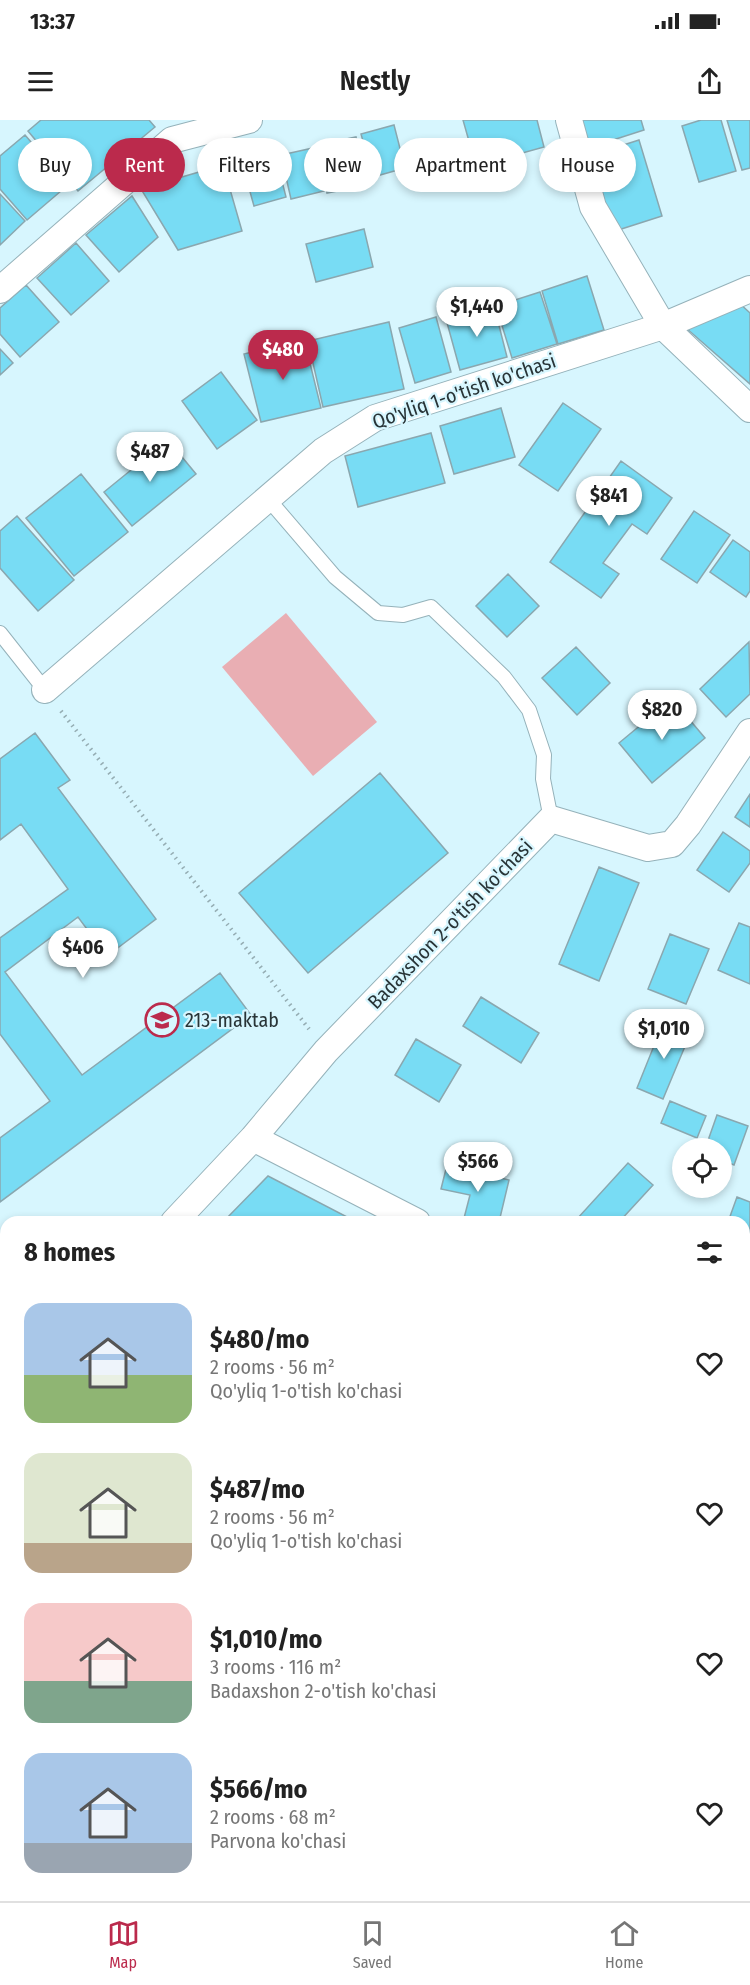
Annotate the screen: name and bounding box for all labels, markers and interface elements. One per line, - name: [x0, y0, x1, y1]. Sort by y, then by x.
- text: 13:37: [30, 8, 75, 35]
- icon: menu: [24, 65, 57, 98]
- text: Nestly: [340, 65, 410, 97]
- icon: share: [693, 65, 726, 98]
- chip: Buy: [18, 138, 92, 192]
- chip: Rent: [104, 138, 185, 192]
- chip: Filters: [197, 138, 292, 192]
- chip: New: [304, 138, 382, 192]
- chip: Apartment: [394, 138, 527, 192]
- chip: House: [539, 138, 636, 192]
- pin: $1,440: [428, 287, 526, 338]
- text: $1,440: [450, 294, 504, 318]
- pin: $480: [247, 330, 319, 381]
- text: $480: [262, 337, 304, 361]
- street label: Qo'yliq 1-o'tish ko'chasi: [369, 348, 559, 434]
- pin: $487: [114, 432, 186, 483]
- text: $487: [130, 439, 170, 463]
- pin: $841: [573, 476, 645, 527]
- text: $841: [590, 483, 628, 507]
- pin: $820: [626, 690, 698, 741]
- text: $820: [642, 697, 682, 721]
- street label: Badaxshon 2-o'tish ko'chasi: [363, 834, 537, 1014]
- pin: $406: [47, 928, 119, 979]
- text: $406: [62, 935, 104, 959]
- school or university icon: 213-maktab: [144, 1002, 180, 1038]
- place label: 213-maktab: [185, 1008, 279, 1032]
- pin: $1,010: [615, 1009, 713, 1060]
- text: $1,010: [638, 1016, 690, 1040]
- map controls: [672, 1138, 732, 1198]
- button: locate: [672, 1138, 732, 1198]
- pin: $566: [442, 1142, 514, 1193]
- text: $566: [458, 1149, 498, 1173]
- icon: filters: [693, 1236, 726, 1269]
- text: 8 homes: [24, 1237, 115, 1268]
- text: $480/mo: [210, 1324, 309, 1355]
- icon: home: [72, 1327, 144, 1399]
- icon: heart: [693, 1347, 726, 1380]
- text: 2 rooms · 56 m²: [210, 1355, 335, 1379]
- text: Qo'yliq 1-o'tish ko'chasi: [210, 1379, 402, 1403]
- text: $487/mo: [210, 1474, 305, 1505]
- icon: home: [72, 1477, 144, 1549]
- icon: heart: [693, 1497, 726, 1530]
- text: 2 rooms · 56 m²: [210, 1505, 335, 1529]
- text: Qo'yliq 1-o'tish ko'chasi: [210, 1529, 402, 1553]
- text: $1,010/mo: [210, 1624, 322, 1655]
- icon: home: [72, 1627, 144, 1699]
- icon: heart: [693, 1647, 726, 1680]
- text: 3 rooms · 116 m²: [210, 1655, 341, 1679]
- text: Badaxshon 2-o'tish ko'chasi: [210, 1679, 437, 1703]
- text: $566/mo: [210, 1774, 308, 1805]
- icon: home: [72, 1777, 144, 1849]
- icon: heart: [693, 1797, 726, 1830]
- text: 2 rooms · 68 m²: [210, 1805, 336, 1829]
- text: Parvona ko'chasi: [210, 1829, 346, 1853]
- tab: Map: [107, 1917, 140, 1972]
- tab: Saved: [353, 1917, 392, 1972]
- tab: Home: [605, 1917, 643, 1972]

